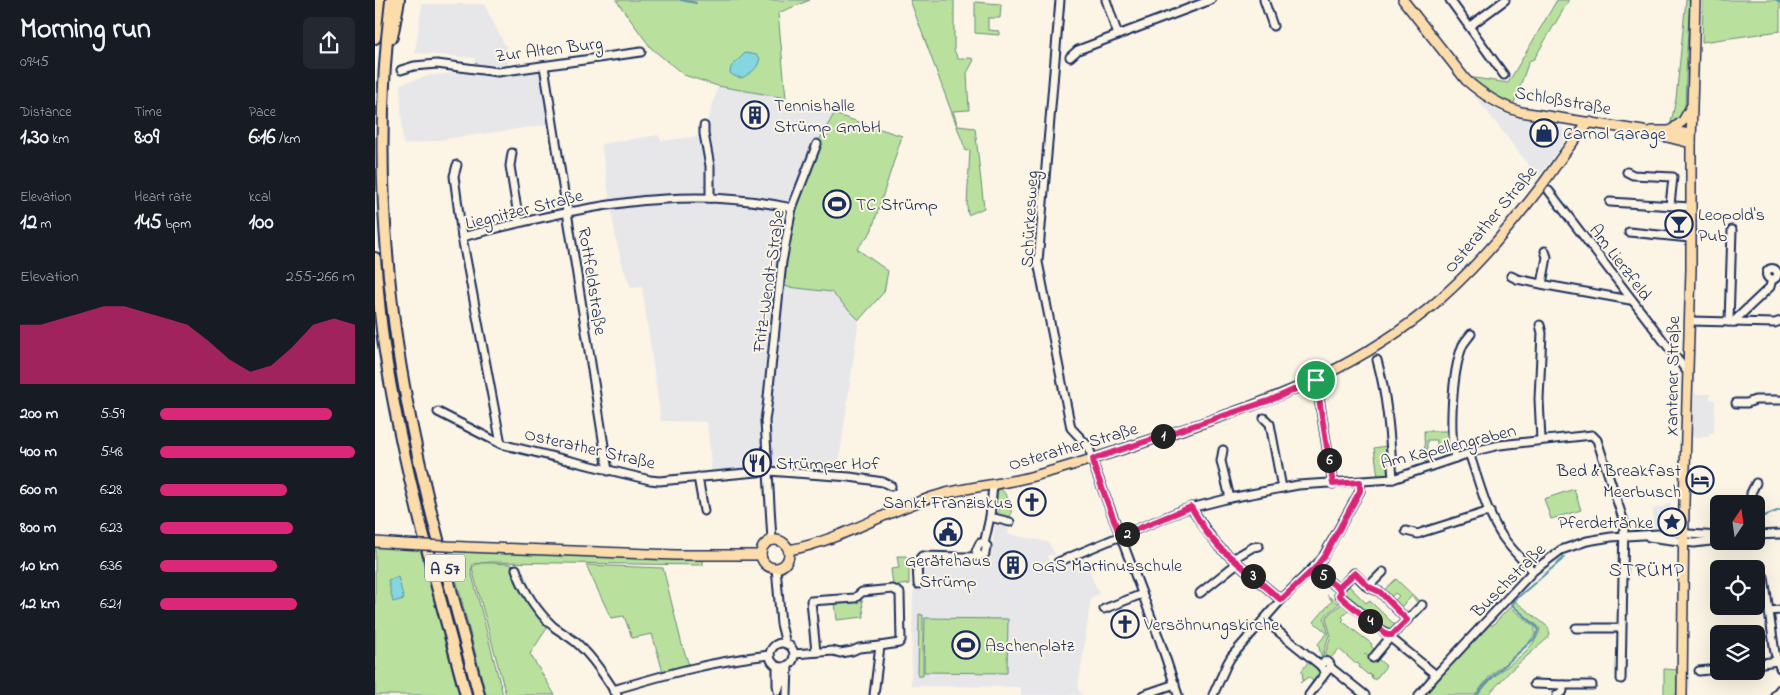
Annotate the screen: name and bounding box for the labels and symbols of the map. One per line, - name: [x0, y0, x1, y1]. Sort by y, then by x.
- street label: Zur Alten Burg: [494, 31, 605, 71]
- street label: Schloßstraße: [1512, 81, 1614, 123]
- place label: Tennishalle Strümp GmbH: [774, 94, 881, 141]
- building icon: Tennishalle Strümp GmbH: [740, 100, 770, 130]
- shop icon: Carnol Garage: [1529, 118, 1559, 148]
- place label: Carnol Garage: [1563, 122, 1667, 149]
- street label: Osterather Straße: [1439, 160, 1545, 280]
- street label: Schürkesweg: [1015, 170, 1048, 268]
- street label: Liegnitzer Straße: [463, 184, 587, 239]
- sports icon: TC Strümp: [822, 189, 852, 219]
- place label: TC Strümp: [856, 193, 938, 219]
- place label: Leopold's Pub: [1698, 203, 1765, 250]
- street label: Fritz-Wendt-Straße: [747, 207, 793, 355]
- bar icon: Leopold's Pub: [1664, 209, 1694, 239]
- street label: Am Lierzfeld: [1582, 219, 1657, 307]
- street label: Rottfeldstraße: [570, 225, 613, 338]
- street label: Xantener Straße: [1660, 315, 1688, 436]
- pin: [1295, 359, 1337, 401]
- street label: Osterather Straße: [1006, 417, 1142, 479]
- street label: Am Kapellengraben: [1378, 419, 1519, 478]
- street label: Osterather Straße: [522, 422, 658, 478]
- pin: 1: [1151, 424, 1175, 448]
- restaurant icon: Strümper Hof: [742, 448, 772, 478]
- pin: 6: [1317, 448, 1341, 472]
- place label: Strümper Hof: [776, 452, 880, 478]
- place label: Bed & Breakfast Meerbusch: [1556, 459, 1681, 506]
- hotel icon: Bed & Breakfast Meerbusch: [1685, 465, 1715, 495]
- church icon: Sankt Franziskus: [1017, 487, 1047, 517]
- place label: Sankt Franziskus: [883, 491, 1013, 517]
- north arrow: [1710, 495, 1765, 550]
- place icon: Pferdetränke: [1657, 507, 1687, 537]
- place label: Pferdetränke: [1558, 511, 1654, 537]
- public building icon: Gerätehaus Strümp: [933, 517, 963, 547]
- pin: 2: [1115, 522, 1139, 546]
- street label: Buschstraße: [1466, 538, 1553, 625]
- place label: Gerätehaus Strümp: [905, 549, 991, 596]
- building icon: OGS Martinusschule: [998, 550, 1028, 580]
- road number: A 57: [425, 554, 465, 582]
- place label: OGS Martinusschule: [1032, 554, 1183, 580]
- district label: STRÜMP: [1609, 557, 1685, 586]
- pin: 3: [1241, 564, 1265, 588]
- pin: 5: [1311, 564, 1335, 588]
- pin: 4: [1357, 608, 1383, 634]
- church icon: Versöhnungskirche: [1110, 609, 1140, 639]
- place label: Versöhnungskirche: [1143, 613, 1280, 640]
- sports icon: Aschenplatz: [951, 630, 981, 660]
- place label: Aschenplatz: [985, 634, 1075, 660]

